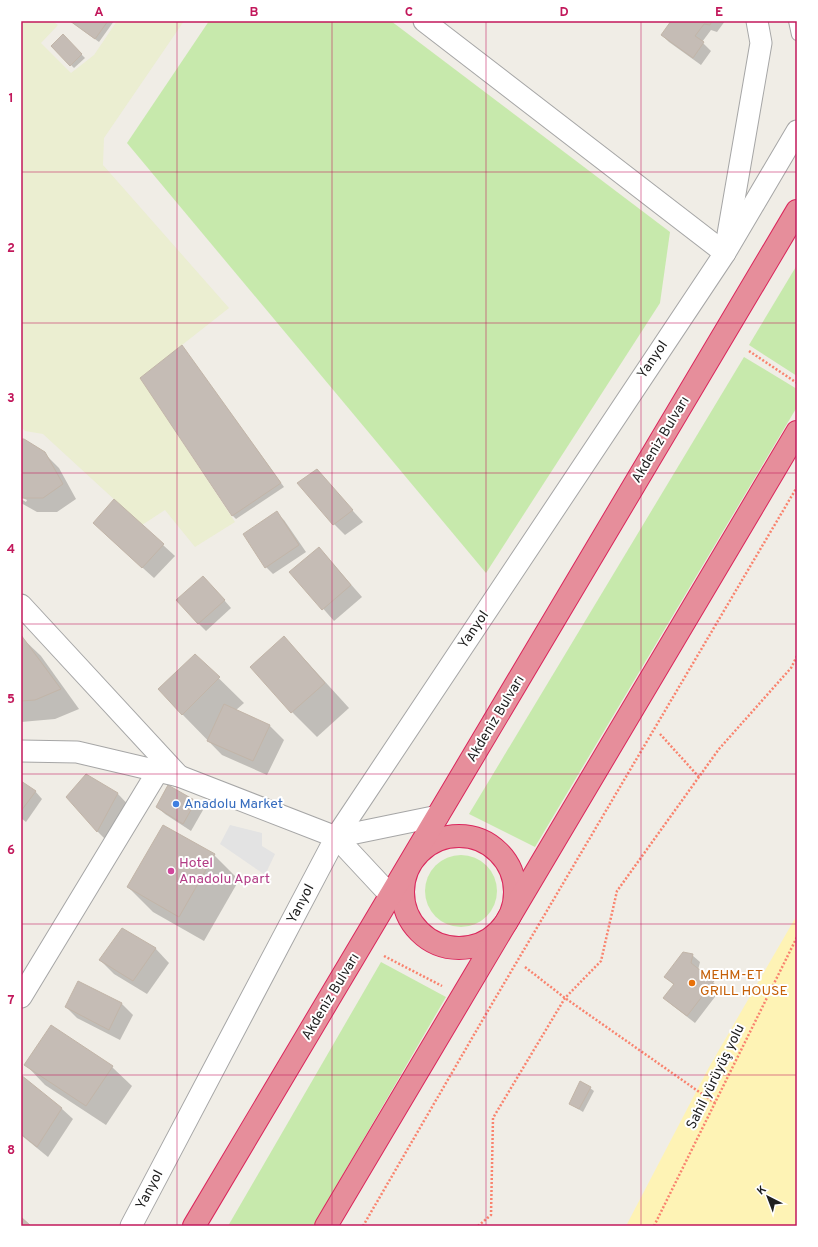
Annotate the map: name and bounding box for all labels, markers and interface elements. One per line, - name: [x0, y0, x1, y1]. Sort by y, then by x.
- text: A: [94, 5, 104, 21]
- text: B: [250, 5, 259, 21]
- text: C: [405, 5, 413, 21]
- text: D: [559, 5, 569, 21]
- text: E: [715, 5, 723, 21]
- text: 1: [8, 91, 14, 107]
- text: 2: [7, 241, 15, 257]
- street label: Yanyol: [634, 338, 672, 382]
- text: 3: [7, 391, 15, 407]
- street label: Akdeniz Bulvarı: [628, 394, 694, 486]
- text: 4: [7, 542, 15, 558]
- street label: Yanyol: [455, 608, 493, 652]
- street label: Akdeniz Bulvarı: [463, 673, 529, 765]
- text: 5: [7, 692, 15, 708]
- place label: Anadolu Market: [184, 796, 283, 813]
- marker: Anadolu Market: [171, 799, 181, 809]
- text: 6: [7, 843, 15, 859]
- place label: Hotel Anadolu Apart: [179, 855, 270, 888]
- marker: Hotel Anadolu Apart: [166, 866, 176, 876]
- street label: Yanyol: [284, 881, 318, 927]
- street label: Akdeniz Bulvarı: [298, 951, 364, 1043]
- place label: MEHM-ET GRILL HOUSE: [700, 967, 788, 1000]
- marker: MEHM-ET GRILL HOUSE: [687, 978, 697, 988]
- text: 7: [8, 993, 15, 1009]
- street label: Sahil yürüyüş yolu: [683, 1022, 749, 1132]
- text: 8: [7, 1143, 15, 1159]
- street label: Yanyol: [133, 1167, 167, 1213]
- north arrow: [748, 1177, 788, 1217]
- text: K: [754, 1182, 770, 1198]

